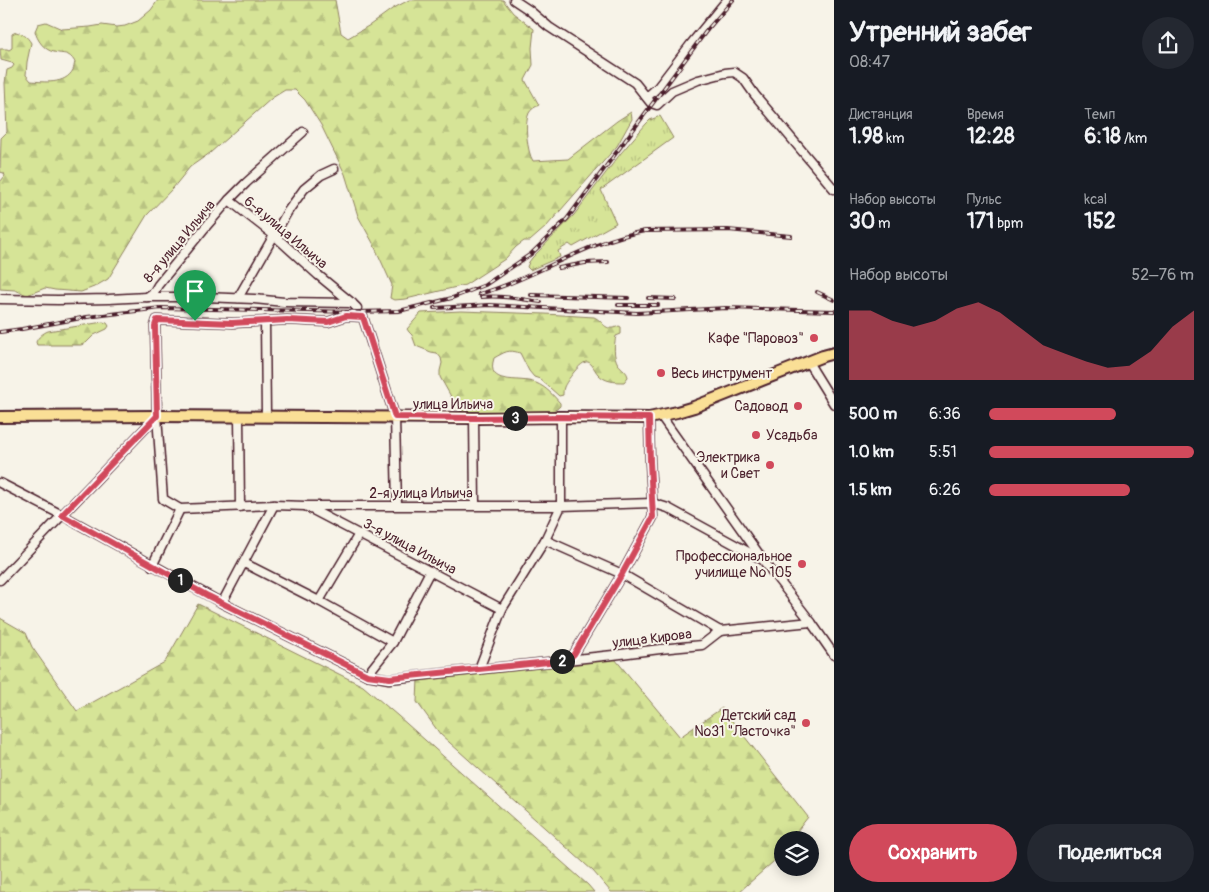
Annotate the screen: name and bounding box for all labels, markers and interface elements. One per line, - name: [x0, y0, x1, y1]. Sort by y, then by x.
- text: Утренний забег: [849, 15, 1032, 50]
- button: share: [1142, 17, 1194, 69]
- text: 08:47: [849, 52, 890, 72]
- text: Дистанция: [849, 106, 913, 123]
- text: Время: [967, 106, 1004, 123]
- text: Темп: [1084, 106, 1115, 123]
- text: 1.98: [849, 123, 883, 150]
- text: 12:28: [967, 123, 1015, 150]
- text: 6:18: [1084, 123, 1121, 150]
- text: km: [883, 130, 905, 147]
- text: /km: [1121, 130, 1147, 147]
- text: Набор высоты: [849, 191, 936, 208]
- text: Пульс: [967, 191, 1002, 208]
- text: kcal: [1084, 191, 1107, 208]
- street label: 6-я улица Ильича: [241, 193, 331, 272]
- street label: 8-я улица Ильича: [140, 197, 219, 286]
- text: 30: [849, 208, 875, 235]
- text: 171: [967, 208, 994, 235]
- text: 152: [1084, 208, 1116, 235]
- text: m: [875, 215, 891, 232]
- text: bpm: [994, 215, 1023, 232]
- text: Набор высоты: [849, 265, 948, 285]
- text: 52–76 m: [1132, 265, 1194, 285]
- pin: [174, 270, 216, 321]
- icon: arrive: [181, 277, 209, 305]
- place label: Кафе "Паровоз": [708, 330, 804, 347]
- marker: Кафе "Паровоз": [808, 332, 820, 344]
- place label: Весь инструмент: [671, 365, 772, 382]
- marker: Весь инструмент: [655, 367, 667, 379]
- street label: улица Ильича: [412, 396, 493, 413]
- place label: Садовод: [734, 398, 789, 415]
- marker: Садовод: [792, 400, 804, 412]
- text: 500 m: [849, 404, 897, 424]
- text: 6:36: [929, 404, 961, 424]
- pin: 3: [502, 406, 528, 430]
- text: 3: [512, 410, 519, 427]
- place label: Усадьба: [766, 427, 817, 444]
- marker: Усадьба: [750, 429, 762, 441]
- text: 1.0 km: [849, 442, 894, 462]
- text: 5:51: [929, 442, 957, 462]
- place label: Электрика и Свет: [697, 449, 760, 482]
- marker: Электрика и Свет: [764, 459, 776, 471]
- text: 1.5 km: [849, 480, 892, 500]
- text: 6:26: [929, 480, 961, 500]
- street label: 2-я улица Ильича: [369, 485, 473, 502]
- street label: 3-я улица Ильича: [360, 515, 459, 578]
- place label: Профессиональное училище № 105: [676, 548, 792, 581]
- marker: Профессиональное училище № 105: [796, 558, 808, 570]
- pin: 1: [168, 568, 192, 592]
- text: 1: [178, 572, 183, 589]
- street label: улица Кирова: [610, 625, 693, 652]
- pin: 2: [550, 648, 574, 674]
- text: 2: [559, 653, 566, 670]
- place label: Детский сад №31 "Ласточка": [694, 707, 797, 740]
- marker: Детский сад №31 "Ласточка": [800, 717, 812, 729]
- button: Сохранить: [849, 824, 1017, 882]
- button: Поделиться: [1027, 824, 1194, 882]
- map controls: [774, 831, 819, 876]
- button: layers: [774, 831, 819, 876]

